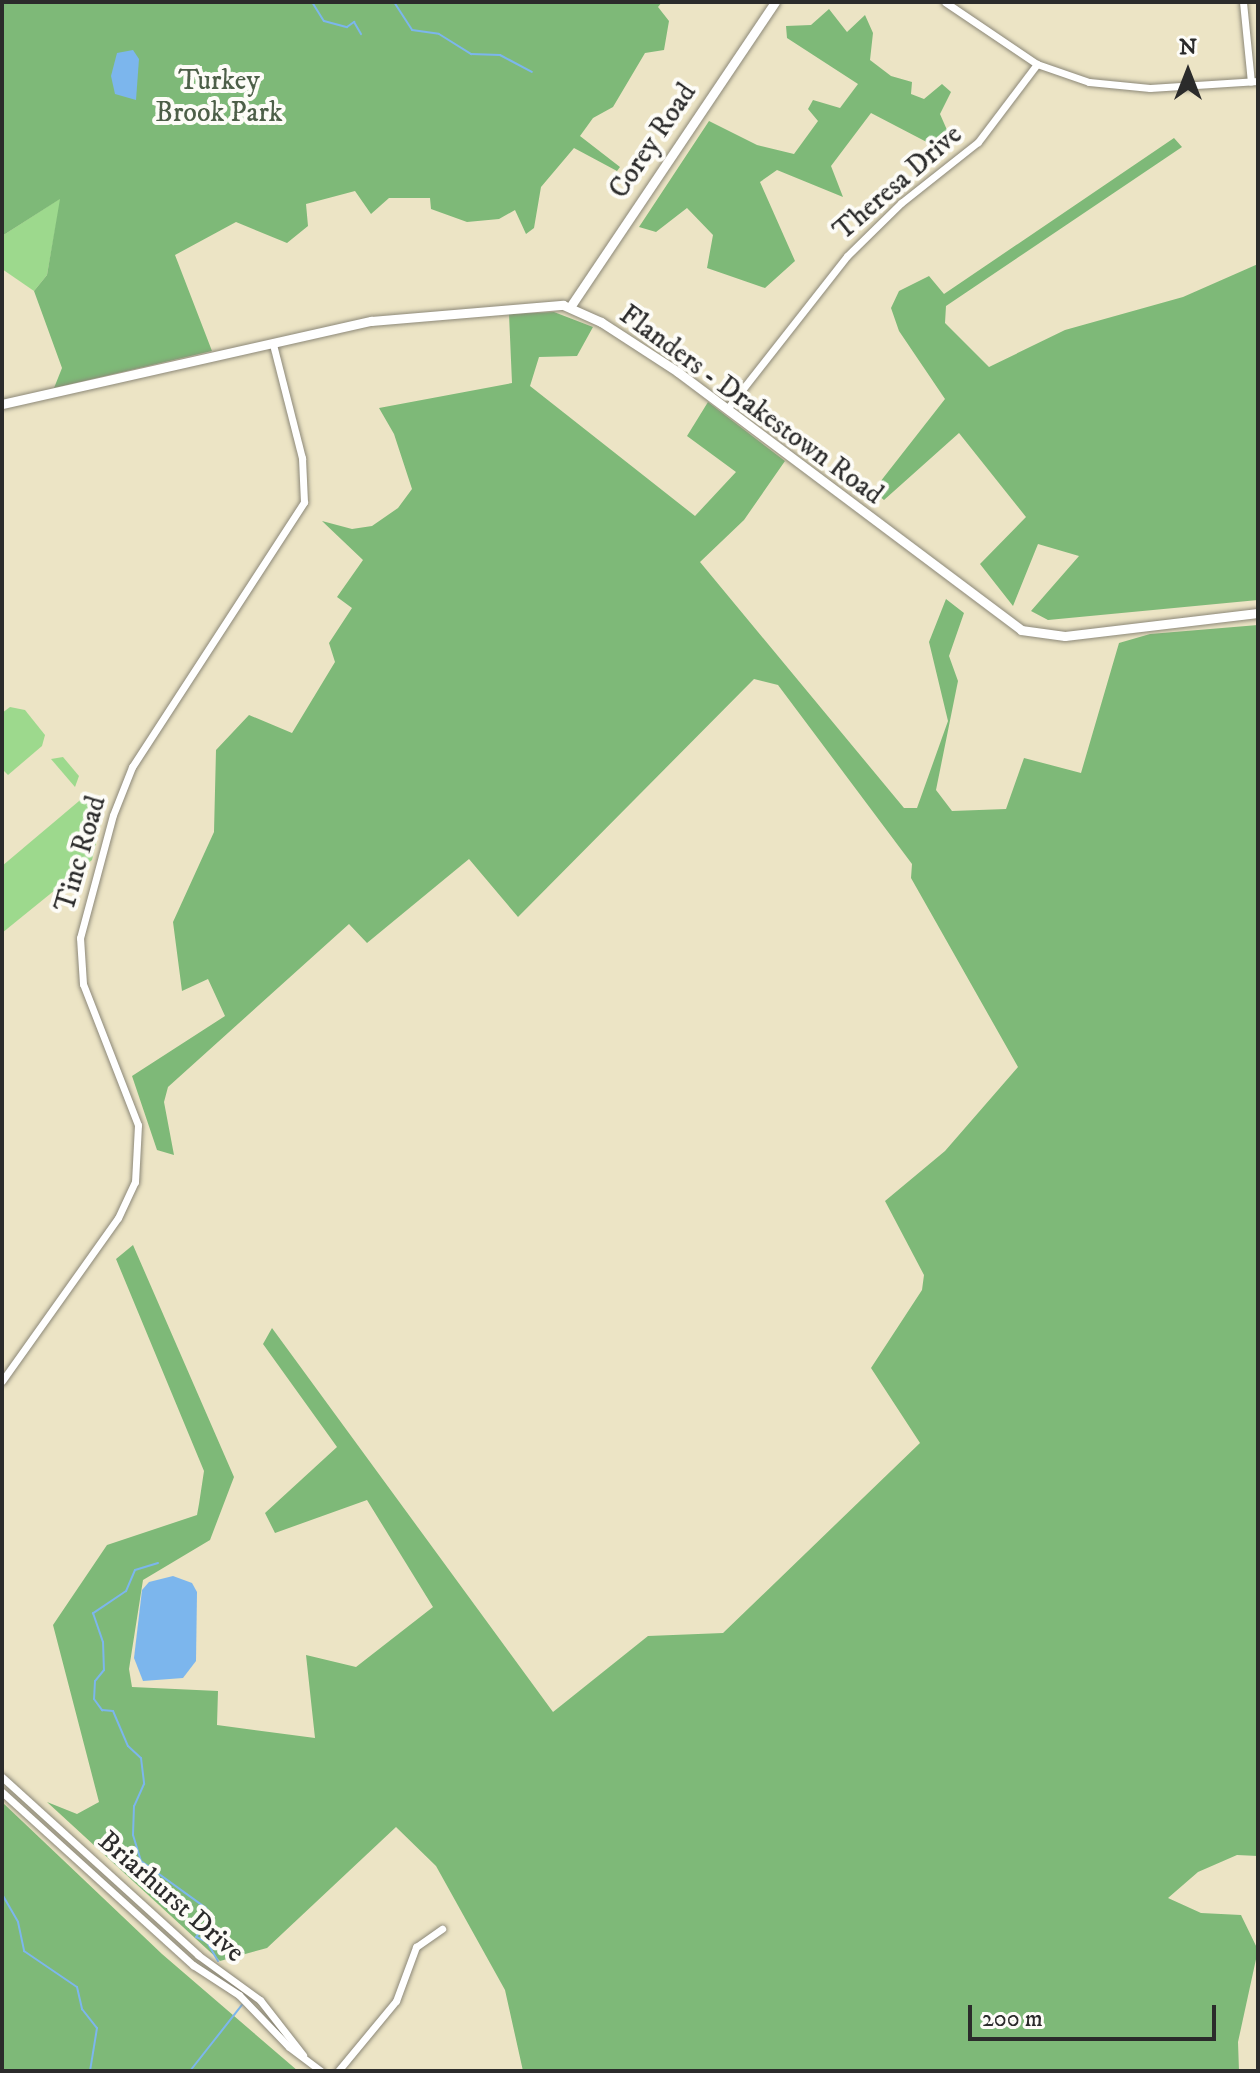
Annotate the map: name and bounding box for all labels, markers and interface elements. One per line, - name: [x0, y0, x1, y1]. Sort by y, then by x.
- north arrow: [1148, 32, 1228, 112]
- text: N: [1179, 34, 1197, 61]
- park label: Turkey Brook Park: [155, 64, 283, 130]
- street label: Corey Road: [602, 77, 704, 205]
- street label: Theresa Drive: [827, 118, 969, 248]
- street label: Flanders - Drakestown Road: [613, 298, 889, 512]
- street label: Tinc Road: [48, 792, 114, 916]
- street label: Briarhurst Drive: [91, 1824, 251, 1970]
- scale bar: [972, 1989, 1220, 2039]
- text: 200 m: [982, 2004, 1043, 2034]

